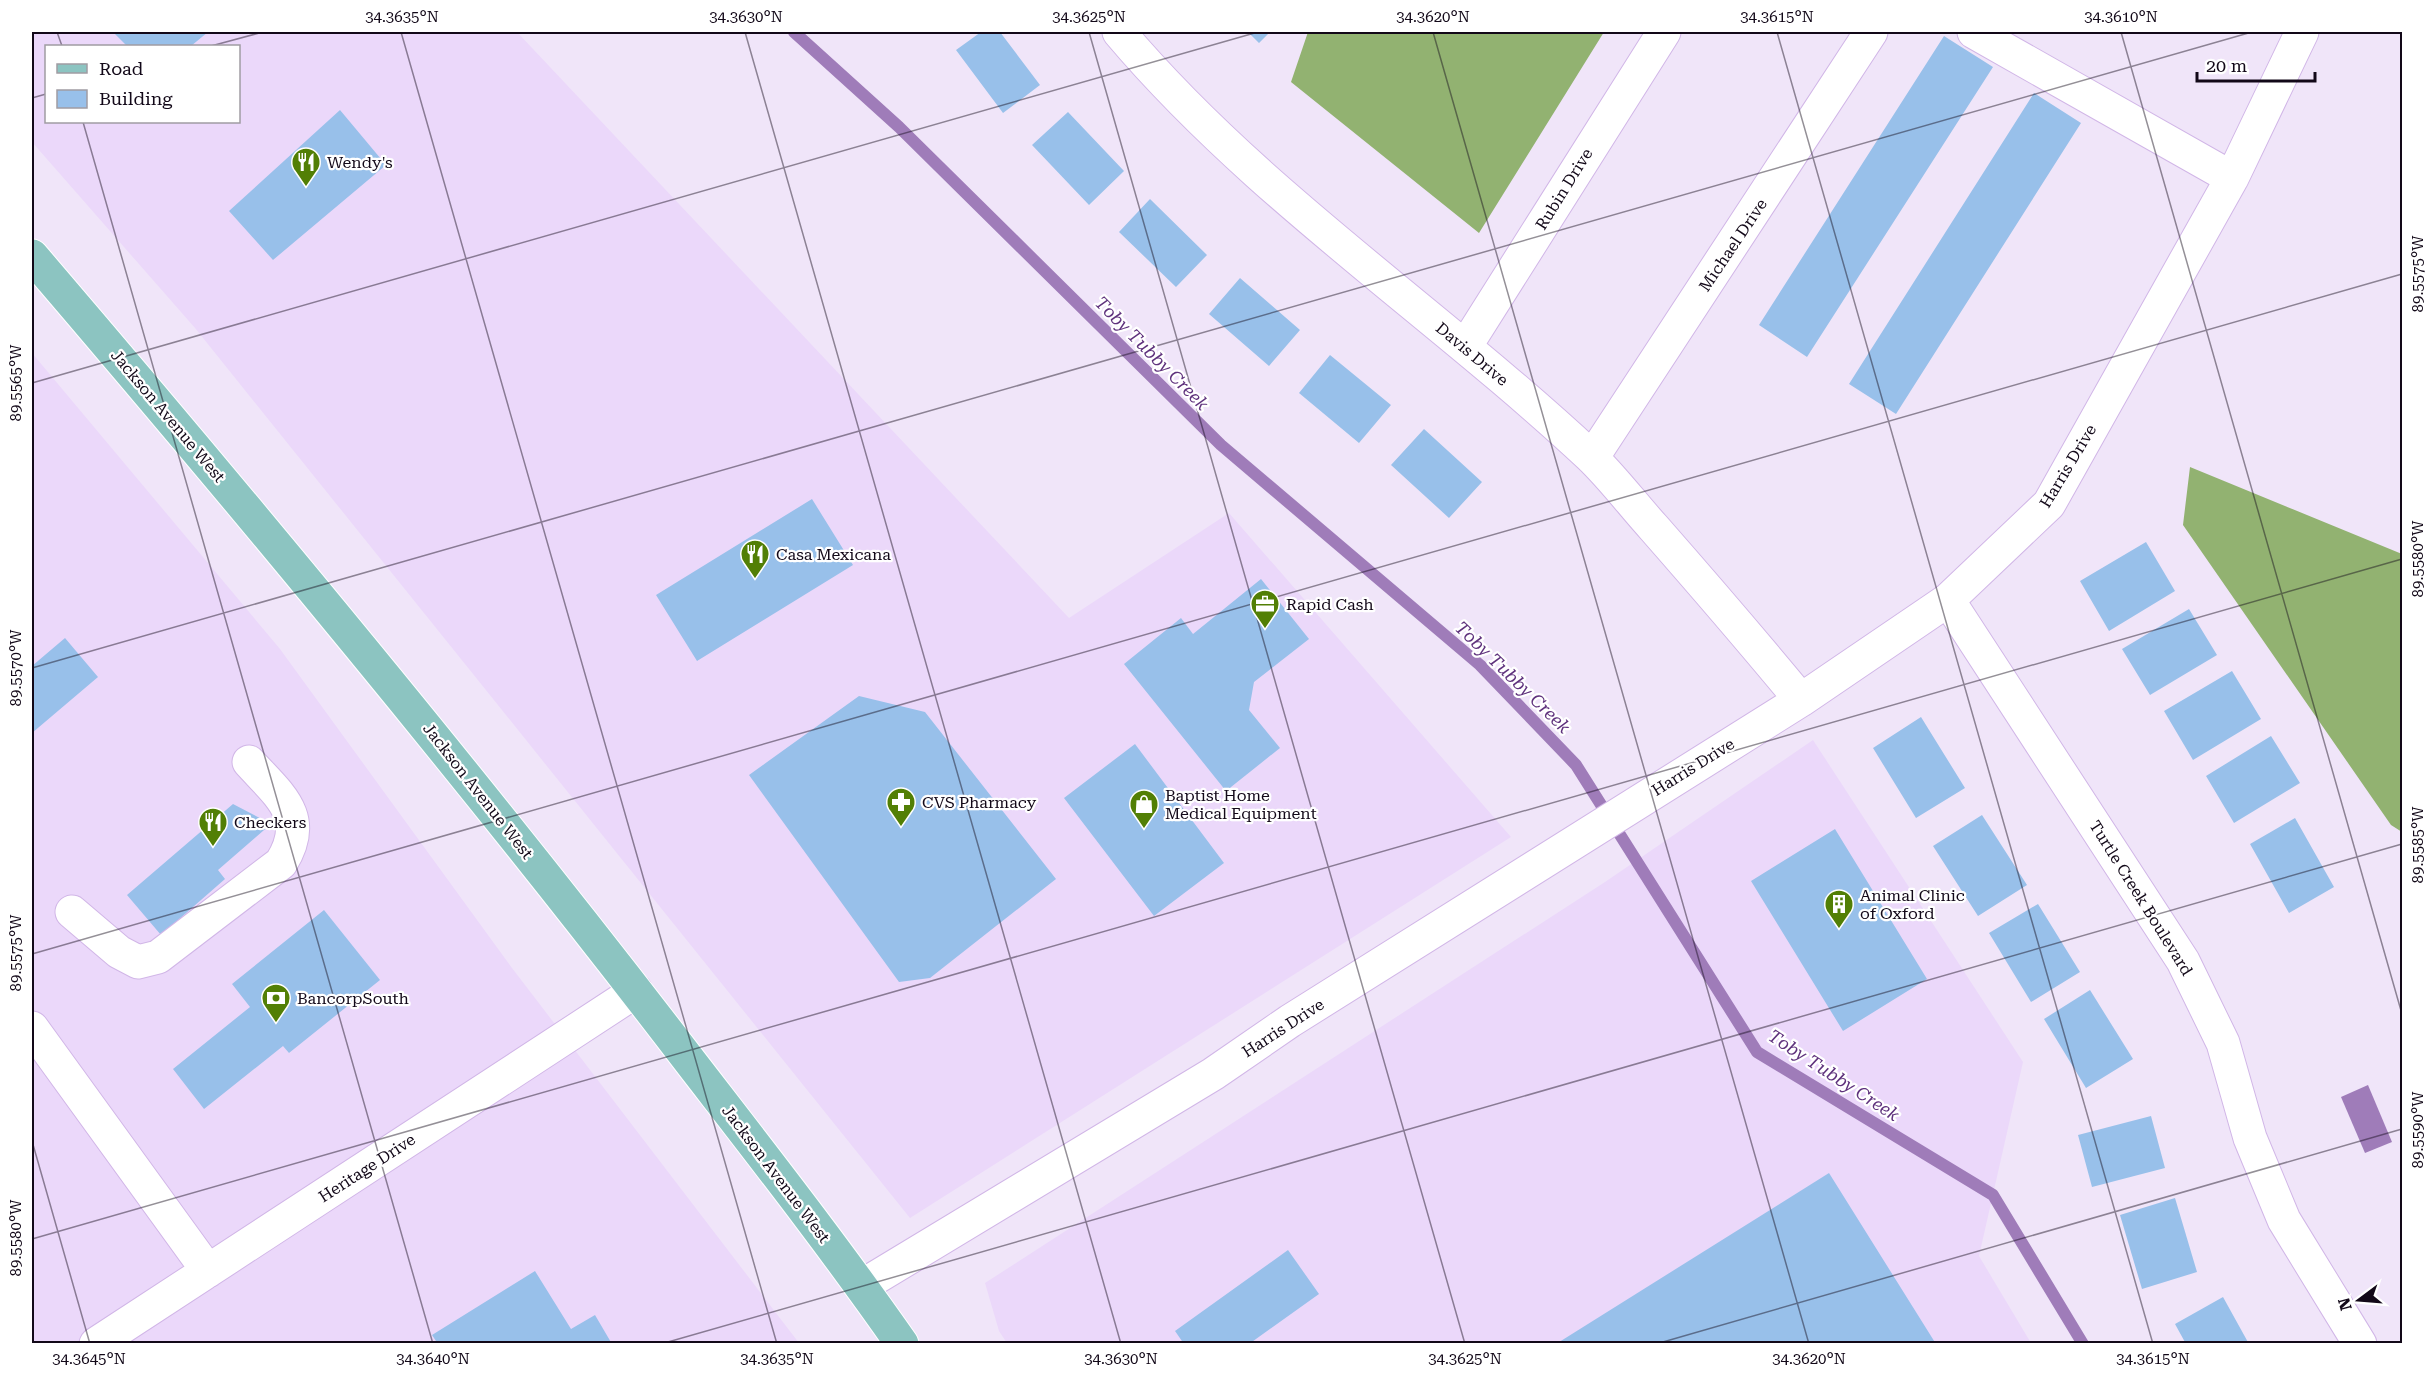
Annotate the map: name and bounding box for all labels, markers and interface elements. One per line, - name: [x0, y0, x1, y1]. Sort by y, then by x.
- text: 34.3635°N: [365, 8, 439, 26]
- text: 34.3630°N: [709, 8, 783, 26]
- text: 34.3625°N: [1052, 8, 1126, 26]
- text: 34.3620°N: [1396, 8, 1470, 26]
- text: 34.3615°N: [1740, 8, 1814, 26]
- text: 34.3610°N: [2084, 8, 2158, 26]
- legend: [45, 45, 240, 123]
- scale bar: [2197, 45, 2316, 83]
- text: 20 m: [2206, 55, 2247, 76]
- text: Road: [99, 58, 144, 79]
- text: Building: [99, 88, 173, 109]
- street label: Rubin Drive: [1531, 145, 1597, 233]
- restaurant icon: Wendy's: [290, 146, 322, 188]
- place label: Wendy's: [327, 153, 393, 172]
- street label: Michael Drive: [1695, 195, 1771, 295]
- text: 89.5575°W: [2409, 235, 2427, 312]
- water label: Toby Tubby Creek: [1091, 292, 1213, 414]
- street label: Davis Drive: [1432, 318, 1512, 390]
- text: 89.5565°W: [7, 344, 25, 421]
- street label: Jackson Avenue West: [107, 346, 229, 486]
- street label: Harris Drive: [2036, 421, 2100, 511]
- text: 89.5580°W: [2409, 520, 2427, 597]
- restaurant icon: Casa Mexicana: [739, 538, 771, 580]
- place label: Casa Mexicana: [776, 545, 891, 564]
- office icon: Rapid Cash: [1249, 588, 1281, 630]
- place label: Rapid Cash: [1286, 595, 1374, 614]
- water label: Toby Tubby Creek: [1451, 617, 1575, 737]
- text: 89.5570°W: [7, 629, 25, 706]
- street label: Jackson Avenue West: [419, 719, 537, 863]
- street label: Harris Drive: [1648, 734, 1738, 800]
- pharmacy icon: CVS Pharmacy: [885, 786, 917, 828]
- place label: Baptist Home Medical Equipment: [1165, 786, 1317, 823]
- shop icon: Baptist Home Medical Equipment: [1128, 788, 1160, 830]
- place label: CVS Pharmacy: [922, 793, 1037, 812]
- restaurant icon: Checkers: [197, 806, 229, 848]
- text: 89.5585°W: [2409, 806, 2427, 883]
- place label: Checkers: [234, 813, 307, 832]
- street label: Turtle Creek Boulevard: [2085, 817, 2197, 979]
- place label: Animal Clinic of Oxford: [1860, 886, 1965, 923]
- building icon: Animal Clinic of Oxford: [1823, 888, 1855, 930]
- text: 89.5575°W: [7, 914, 25, 991]
- bank icon: BancorpSouth: [260, 982, 292, 1024]
- place label: BancorpSouth: [297, 989, 409, 1008]
- street label: Harris Drive: [1239, 994, 1328, 1061]
- water label: Toby Tubby Creek: [1765, 1025, 1904, 1125]
- text: 89.5590°W: [2409, 1091, 2427, 1168]
- street label: Jackson Avenue West: [718, 1102, 834, 1246]
- street label: Heritage Drive: [315, 1130, 419, 1206]
- text: 89.5580°W: [7, 1199, 25, 1276]
- north arrow: [2329, 1270, 2389, 1330]
- text: N: [2334, 1295, 2356, 1313]
- text: 34.3645°N: [52, 1350, 126, 1368]
- text: 34.3640°N: [396, 1350, 470, 1368]
- text: 34.3635°N: [740, 1350, 814, 1368]
- text: 34.3630°N: [1084, 1350, 1158, 1368]
- text: 34.3625°N: [1428, 1350, 1502, 1368]
- text: 34.3620°N: [1772, 1350, 1846, 1368]
- text: 34.3615°N: [2116, 1350, 2190, 1368]

